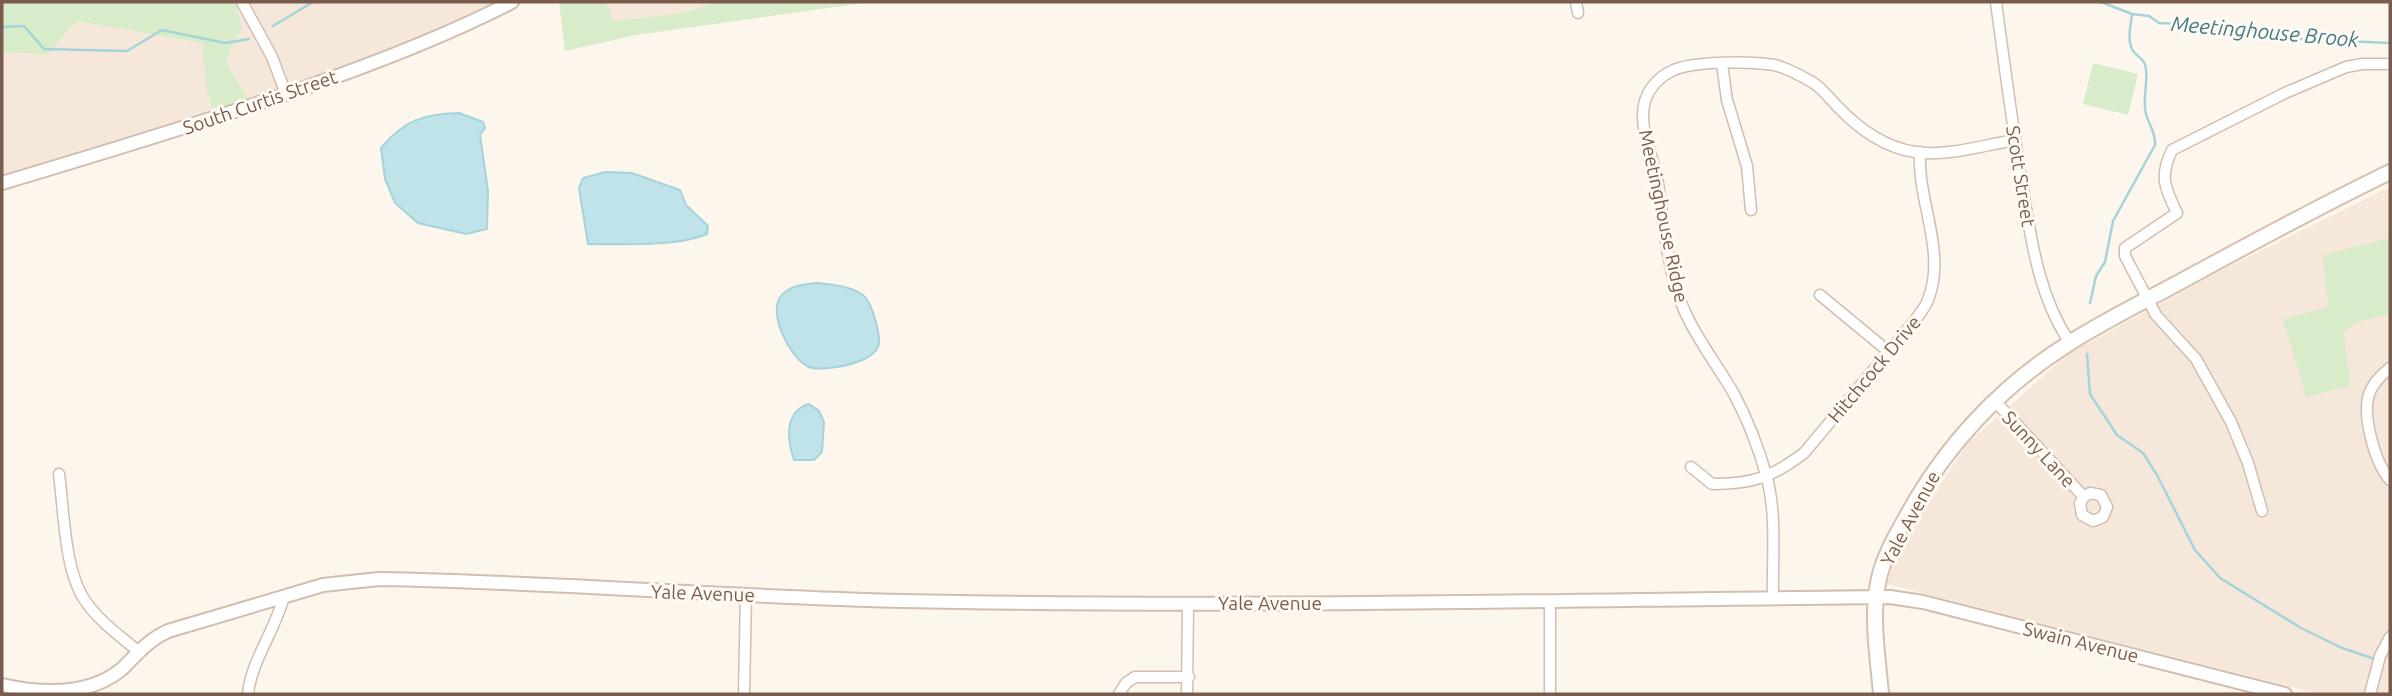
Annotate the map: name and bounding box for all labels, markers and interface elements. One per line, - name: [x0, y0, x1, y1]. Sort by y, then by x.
- water label: Meetinghouse Brook: [2170, 11, 2360, 51]
- street label: South Curtis Street: [180, 65, 341, 139]
- street label: Scott Street: [2002, 124, 2040, 229]
- street label: Meetinghouse Ridge: [1635, 128, 1693, 304]
- street label: Hitchcock Drive: [1823, 311, 1925, 427]
- street label: Sunny Lane: [1998, 406, 2080, 492]
- street label: Yale Avenue: [1876, 467, 1944, 569]
- street label: Yale Avenue: [651, 580, 755, 606]
- street label: Yale Avenue: [1218, 592, 1322, 614]
- street label: Swain Avenue: [2021, 617, 2141, 667]

